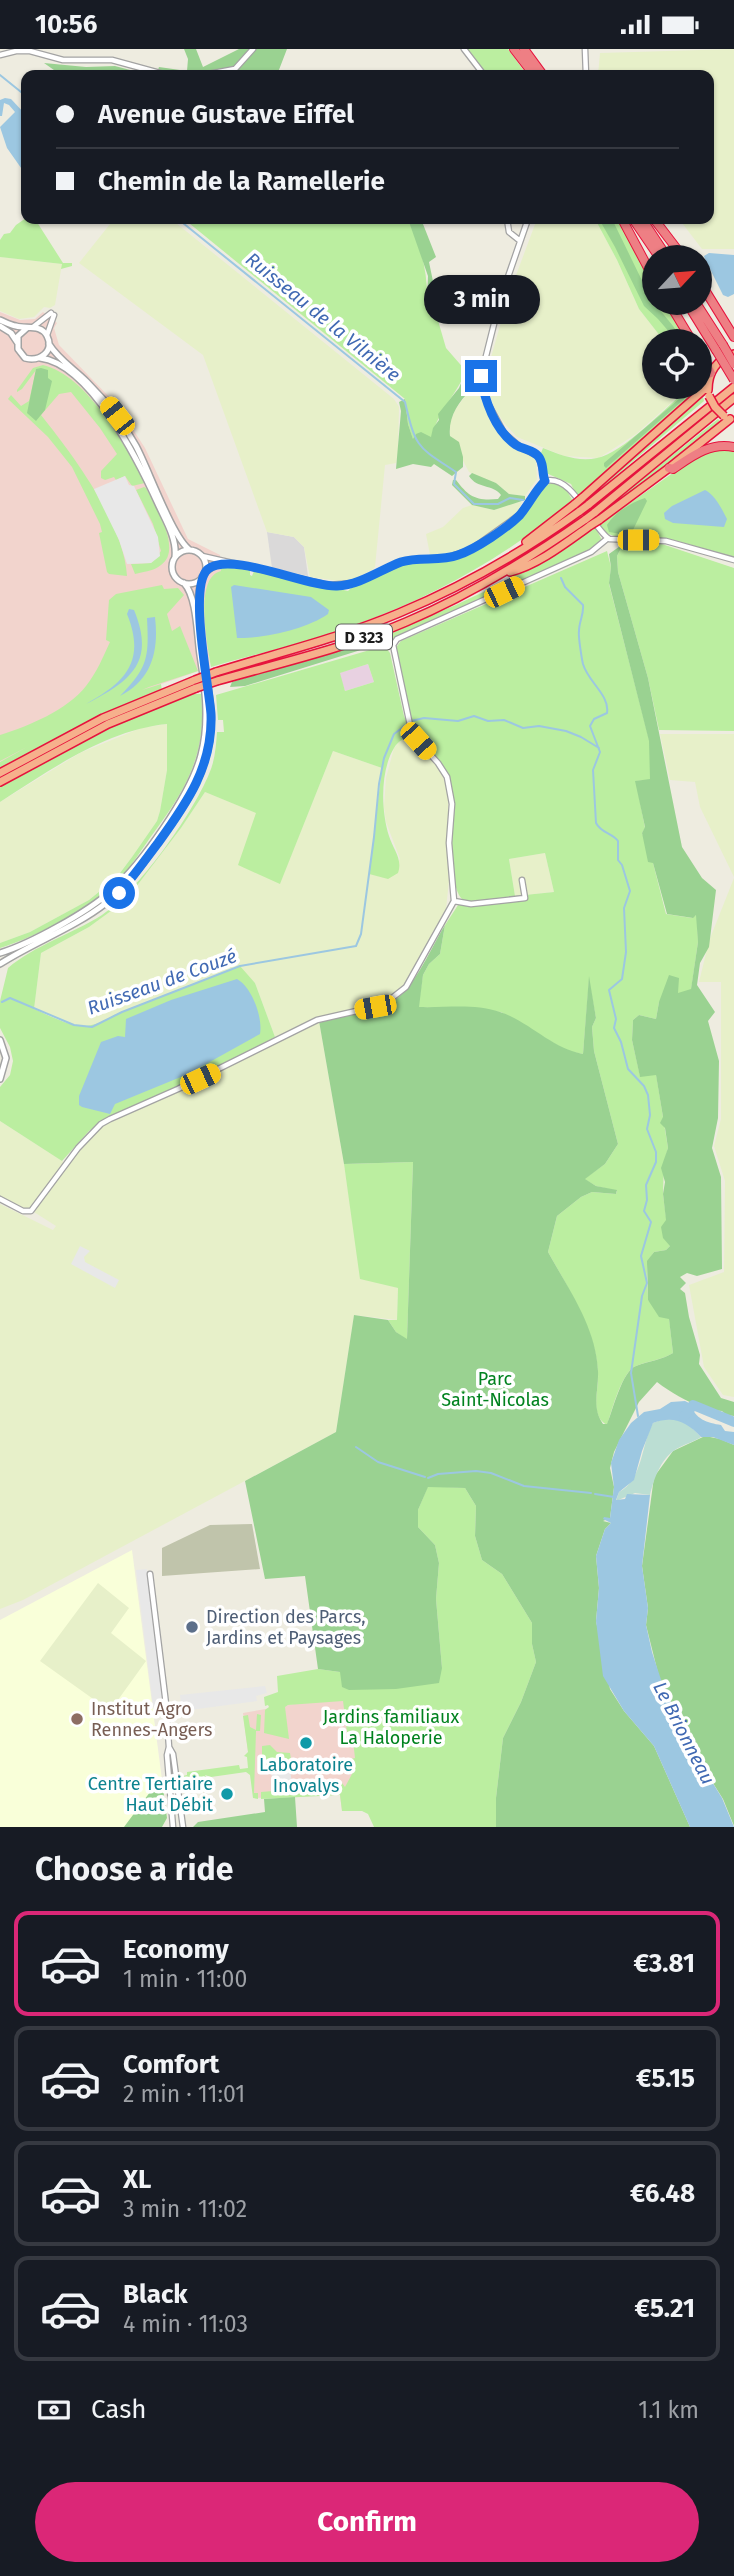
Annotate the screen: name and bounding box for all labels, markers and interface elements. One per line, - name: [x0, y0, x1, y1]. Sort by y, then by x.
- text: 10:56: [35, 9, 97, 40]
- text: Avenue Gustave Eiffel: [98, 99, 354, 130]
- text: Chemin de la Ramellerie: [98, 166, 385, 197]
- north arrow: [642, 245, 712, 315]
- map controls: [642, 245, 712, 399]
- water label: Ruisseau de la Vilnière: [241, 248, 405, 387]
- callout: 3 min: [423, 275, 539, 323]
- text: 3 min: [454, 285, 510, 313]
- button: locate: [642, 329, 712, 399]
- route end: [465, 360, 497, 392]
- car: [96, 393, 139, 439]
- car: [618, 530, 660, 551]
- car: [481, 573, 528, 611]
- road number: D 323: [336, 625, 392, 649]
- car: [397, 718, 440, 764]
- route start: [103, 877, 135, 909]
- water label: Ruisseau de Couzé: [84, 944, 240, 1020]
- car: [353, 993, 398, 1021]
- car: [177, 1061, 224, 1097]
- park label: Parc Saint-Nicolas: [441, 1368, 549, 1411]
- place label: Direction des Parcs, Jardins et Paysages: [206, 1606, 366, 1649]
- marker: Direction des Parcs, Jardins et Paysages: [184, 1619, 200, 1635]
- water label: Le Brionneau: [648, 1678, 720, 1788]
- place label: Institut Agro Rennes-Angers: [91, 1698, 212, 1741]
- park label: Jardins familiaux La Haloperie: [323, 1706, 460, 1749]
- marker: Institut Agro Rennes-Angers: [69, 1711, 85, 1727]
- marker: Laboratoire Inovalys: [298, 1735, 314, 1751]
- place label: Laboratoire Inovalys: [259, 1754, 353, 1797]
- place label: Centre Tertiaire Haut Débit: [88, 1773, 213, 1816]
- marker: Centre Tertiaire Haut Débit: [219, 1786, 235, 1802]
- text: Choose a ride: [35, 1850, 233, 1888]
- icon: car: [39, 1932, 102, 1995]
- text: Economy: [123, 1934, 229, 1965]
- text: €3.81: [633, 1948, 695, 1979]
- text: 1 min · 11:00: [123, 1965, 247, 1993]
- icon: car: [39, 2047, 102, 2110]
- text: Comfort: [123, 2049, 219, 2080]
- text: €5.15: [636, 2063, 695, 2094]
- text: 2 min · 11:01: [123, 2080, 245, 2108]
- icon: car: [39, 2162, 102, 2225]
- text: XL: [123, 2164, 151, 2195]
- text: €6.48: [630, 2178, 695, 2209]
- text: 3 min · 11:02: [123, 2195, 247, 2223]
- icon: car: [39, 2277, 102, 2340]
- text: Black: [123, 2279, 188, 2310]
- text: €5.21: [635, 2293, 695, 2324]
- text: 4 min · 11:03: [123, 2310, 248, 2338]
- icon: cash: [35, 2391, 73, 2429]
- text: Cash: [91, 2394, 147, 2425]
- text: 1.1 km: [638, 2396, 699, 2424]
- button: Confirm: [35, 2482, 699, 2562]

